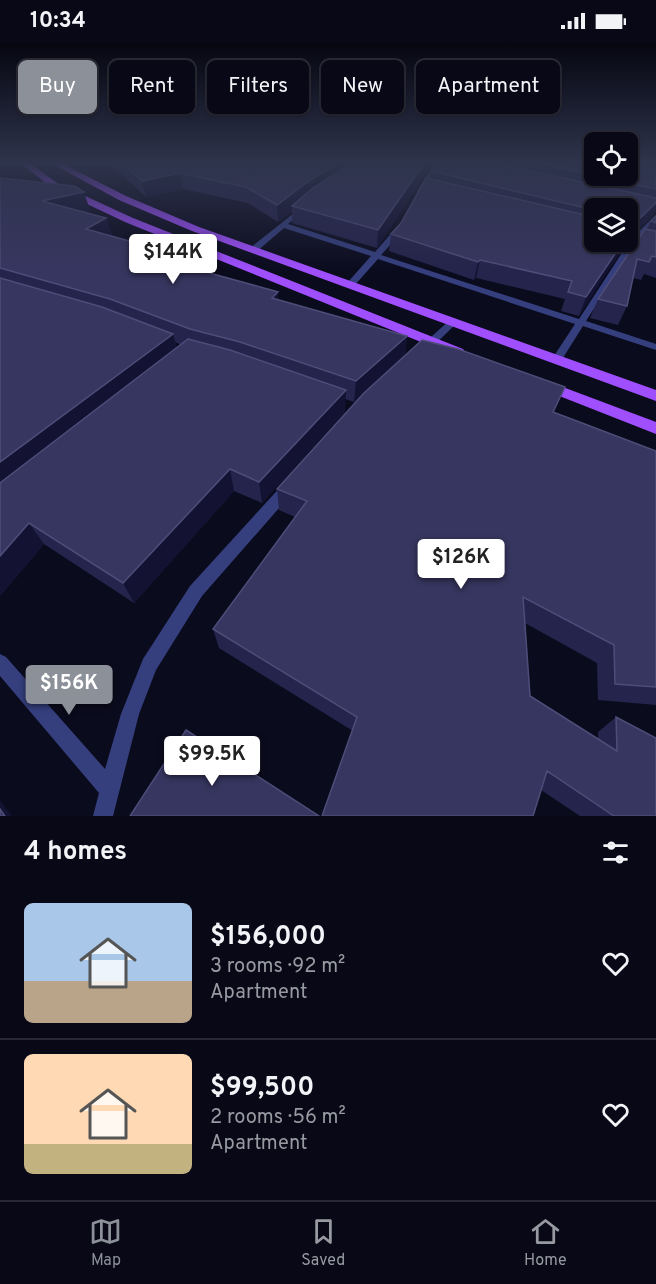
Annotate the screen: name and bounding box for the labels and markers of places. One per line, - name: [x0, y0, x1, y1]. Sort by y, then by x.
- pin: $144K: [131, 234, 215, 285]
- pin: $126K: [419, 539, 503, 590]
- pin: $156K: [27, 665, 111, 716]
- pin: $99.5K: [163, 736, 261, 787]

